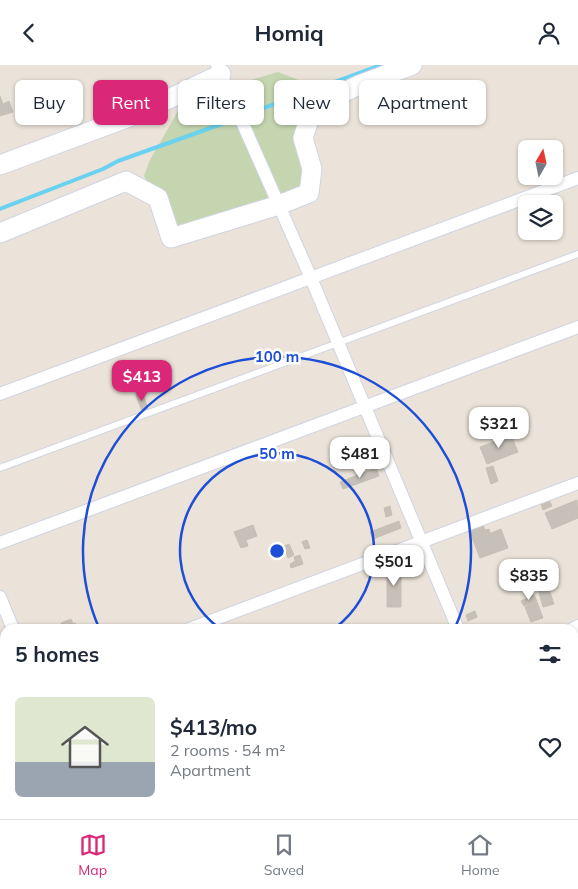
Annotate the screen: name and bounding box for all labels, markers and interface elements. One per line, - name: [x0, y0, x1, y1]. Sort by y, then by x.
- icon: back: [15, 19, 43, 47]
- text: Homiq: [254, 19, 324, 47]
- icon: person: [535, 19, 563, 47]
- chip: Buy: [15, 80, 83, 125]
- chip: Rent: [93, 80, 168, 125]
- chip: Filters: [178, 80, 264, 125]
- chip: New: [274, 80, 349, 125]
- chip: Apartment: [359, 80, 486, 125]
- north arrow: [518, 140, 562, 185]
- map controls: [518, 140, 563, 240]
- button: layers: [518, 195, 563, 240]
- text: 100 m: [255, 347, 299, 366]
- pin: $413: [112, 359, 172, 402]
- text: $413: [123, 366, 161, 386]
- pin: $321: [469, 407, 529, 449]
- text: $321: [480, 413, 518, 433]
- pin: $481: [330, 437, 390, 479]
- text: $481: [341, 443, 379, 463]
- text: 50 m: [259, 444, 295, 463]
- centre of rings: [268, 542, 286, 560]
- pin: $501: [364, 545, 424, 587]
- text: $501: [375, 551, 413, 571]
- pin: $835: [499, 559, 559, 601]
- text: $835: [510, 565, 548, 585]
- icon: filters: [536, 640, 564, 668]
- text: 5 homes: [15, 641, 99, 667]
- text: $413/mo: [170, 714, 257, 740]
- icon: home: [55, 717, 115, 777]
- icon: heart: [536, 733, 564, 761]
- text: 2 rooms · 54 m²: [170, 740, 285, 760]
- text: Apartment: [170, 760, 251, 780]
- tab: Map: [78, 831, 107, 879]
- tab: Saved: [264, 831, 304, 879]
- tab: Home: [461, 831, 500, 879]

